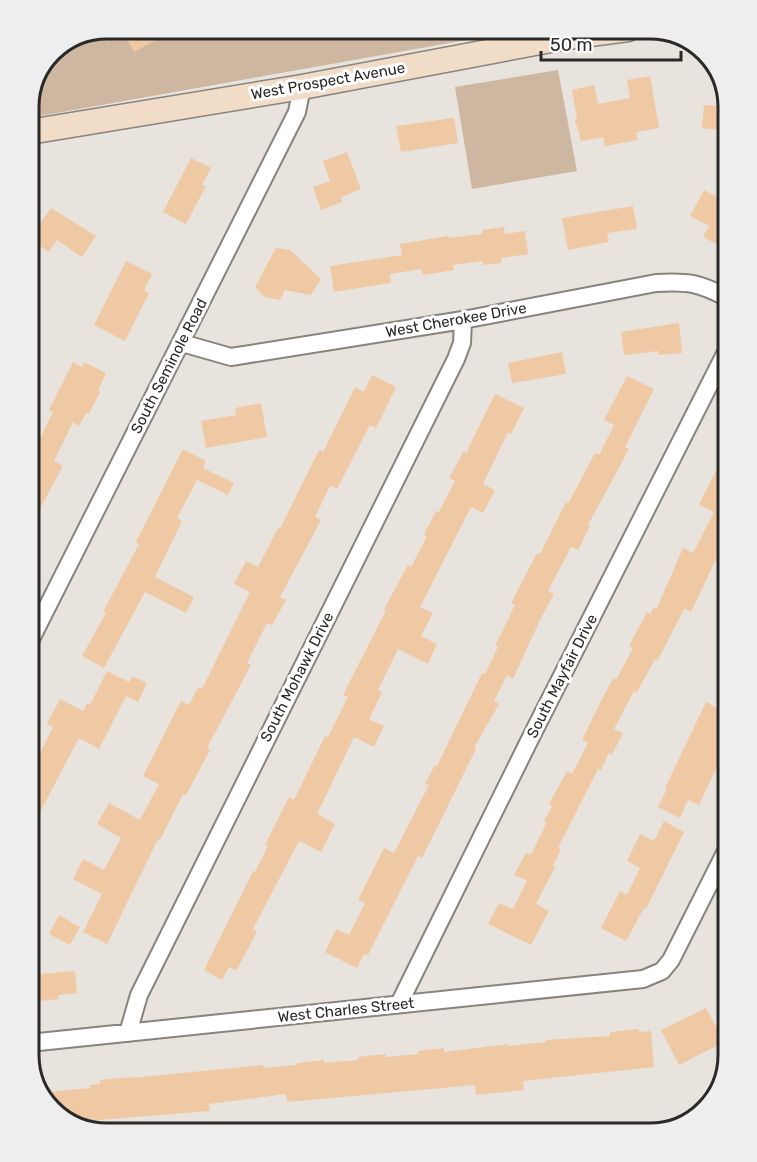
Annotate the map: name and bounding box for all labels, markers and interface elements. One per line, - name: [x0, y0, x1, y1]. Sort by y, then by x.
- scale bar: [541, 24, 680, 62]
- text: 50 m: [550, 34, 593, 56]
- street label: West Prospect Avenue: [250, 59, 406, 103]
- street label: South Seminole Road: [127, 295, 211, 437]
- street label: West Cherokee Drive: [384, 299, 528, 341]
- street label: South Mohawk Drive: [257, 609, 337, 745]
- street label: South Mayfair Drive: [523, 611, 601, 741]
- street label: West Charles Street: [277, 994, 415, 1026]

